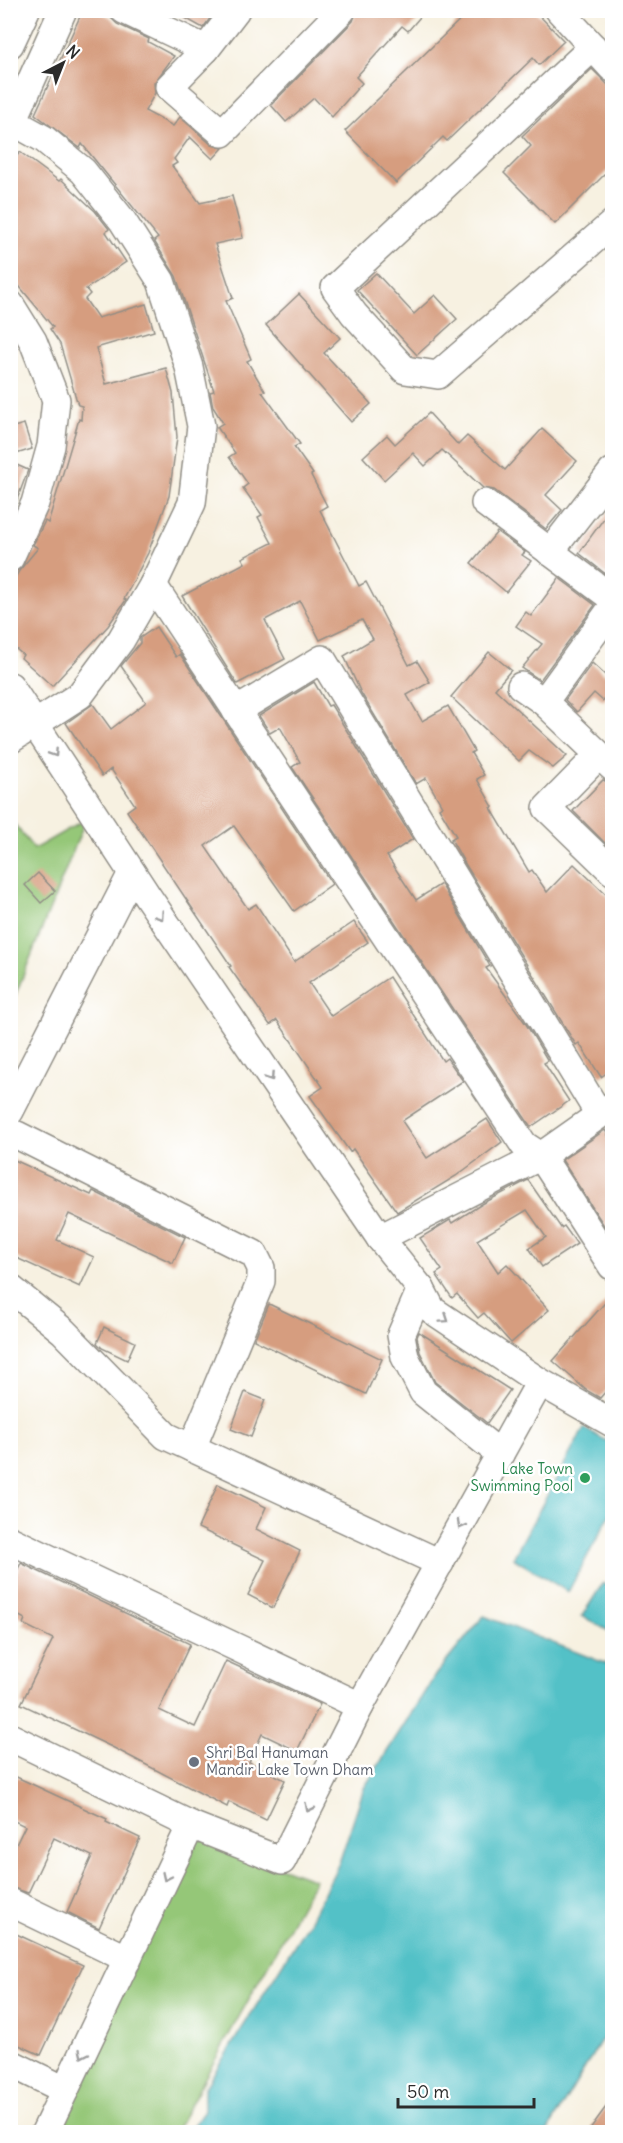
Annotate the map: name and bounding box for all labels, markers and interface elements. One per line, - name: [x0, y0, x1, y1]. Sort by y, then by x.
- north arrow: [33, 33, 93, 93]
- text: N: [62, 41, 84, 63]
- one-way arrow: [47, 746, 58, 757]
- one-way arrow: [153, 909, 164, 920]
- one-way arrow: [263, 1070, 274, 1081]
- one-way arrow: [438, 1312, 449, 1323]
- place label: Lake Town Swimming Pool: [470, 1459, 573, 1495]
- marker: Lake Town Swimming Pool: [578, 1471, 592, 1485]
- one-way arrow: [457, 1519, 468, 1529]
- place label: Shri Bal Hanuman Mandir Lake Town Dham: [206, 1743, 373, 1779]
- marker: Shri Bal Hanuman Mandir Lake Town Dham: [187, 1755, 201, 1769]
- one-way arrow: [305, 1801, 316, 1812]
- one-way arrow: [161, 1871, 173, 1882]
- one-way arrow: [78, 2047, 90, 2058]
- scale bar: [398, 2071, 534, 2109]
- text: 50 m: [407, 2080, 449, 2103]

